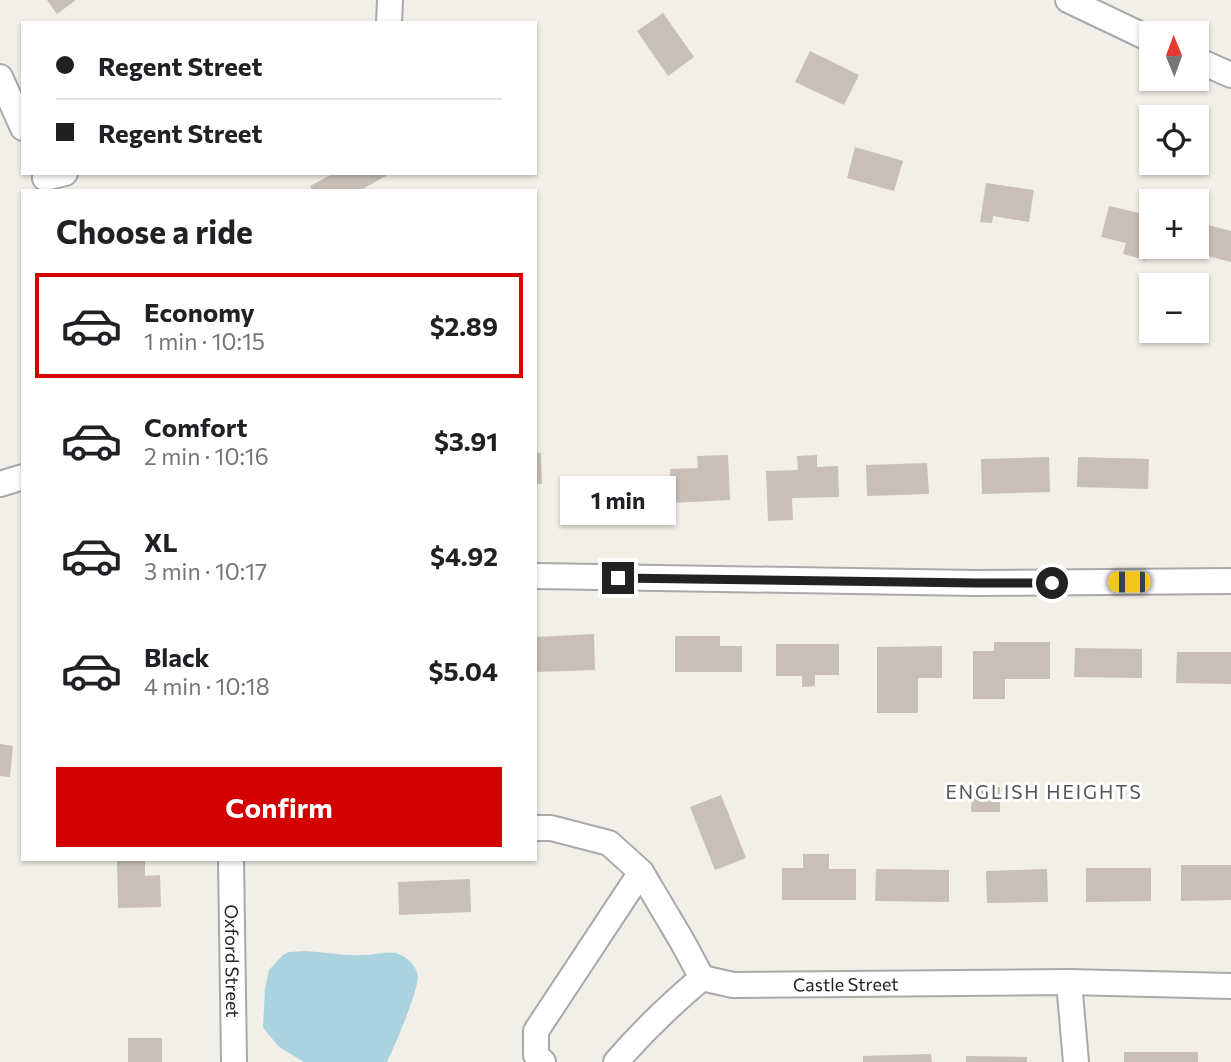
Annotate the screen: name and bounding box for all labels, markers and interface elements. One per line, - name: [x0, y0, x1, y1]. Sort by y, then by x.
- north arrow: [1139, 21, 1209, 91]
- map controls: [1139, 21, 1209, 343]
- text: Regent Street: [98, 50, 262, 81]
- button: locate: [1139, 105, 1209, 175]
- text: Regent Street: [98, 117, 262, 148]
- button: +: [1139, 189, 1209, 259]
- text: Choose a ride: [56, 211, 253, 251]
- button: −: [1139, 273, 1209, 343]
- icon: car: [60, 294, 123, 357]
- text: Economy: [144, 296, 255, 327]
- text: $2.89: [430, 310, 498, 341]
- text: 1 min · 10:15: [144, 327, 265, 355]
- icon: car: [60, 409, 123, 472]
- text: Comfort: [144, 411, 247, 442]
- text: $3.91: [434, 425, 498, 456]
- text: 2 min · 10:16: [144, 442, 269, 470]
- callout: 1 min: [560, 476, 676, 526]
- text: 1 min: [591, 486, 645, 514]
- icon: car: [60, 524, 123, 587]
- text: XL: [144, 526, 178, 557]
- text: $4.92: [430, 540, 498, 571]
- text: 3 min · 10:17: [144, 557, 267, 585]
- route end: [602, 562, 634, 594]
- route start: [1036, 567, 1068, 599]
- car: [1109, 572, 1151, 593]
- icon: car: [60, 639, 123, 702]
- text: Black: [144, 641, 210, 672]
- text: $5.04: [429, 655, 498, 686]
- text: 4 min · 10:18: [144, 672, 270, 700]
- button: Confirm: [56, 767, 502, 847]
- district label: ENGLISH HEIGHTS: [945, 780, 1143, 803]
- street label: Oxford Street: [221, 904, 244, 1018]
- street label: Castle Street: [793, 973, 899, 995]

